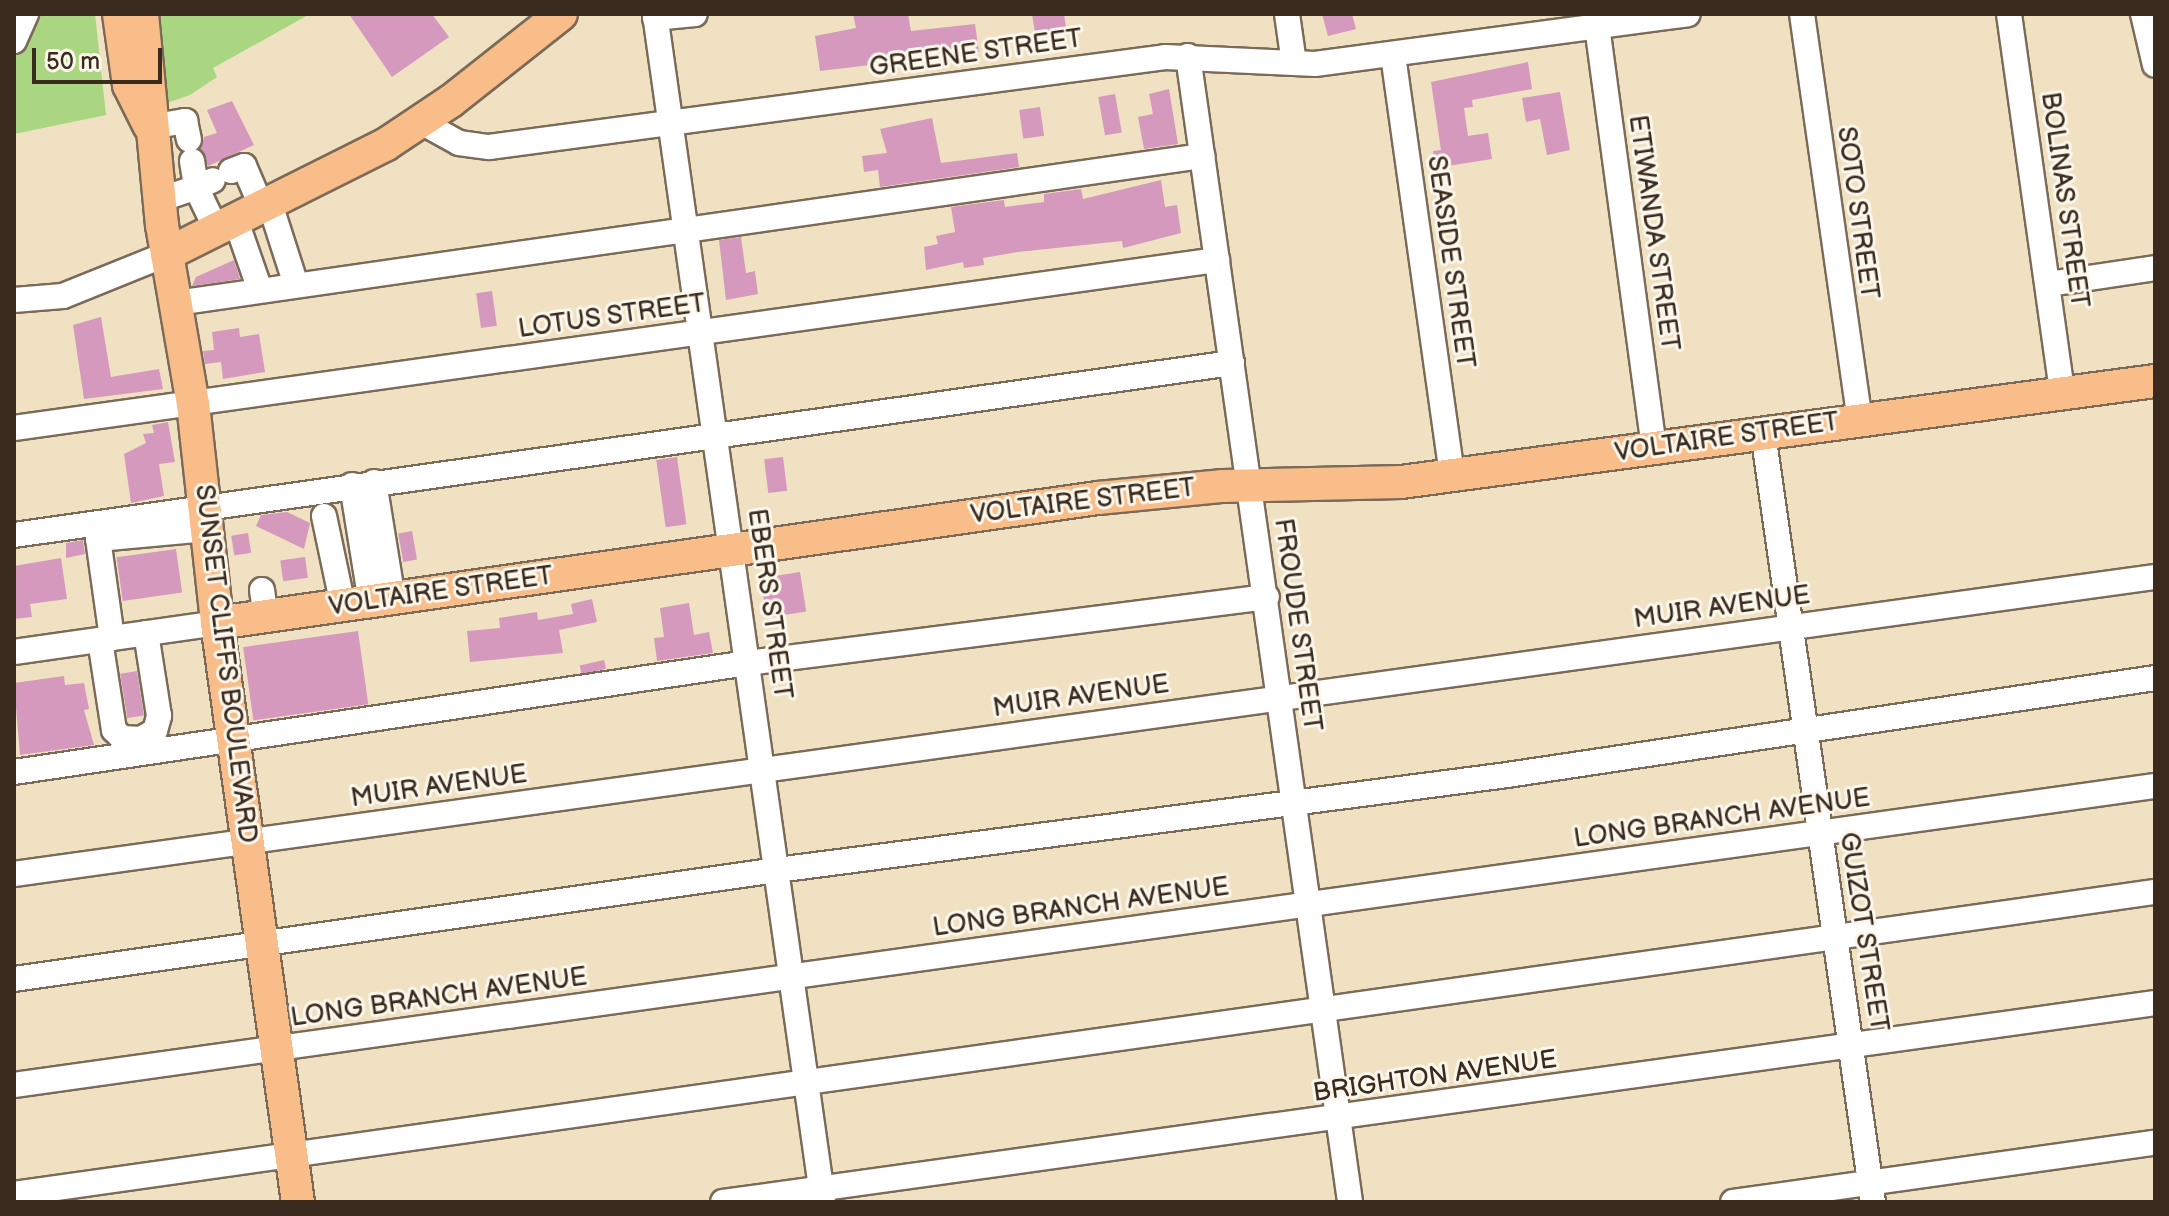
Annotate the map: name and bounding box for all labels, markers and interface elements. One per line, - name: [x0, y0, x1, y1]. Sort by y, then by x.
- street label: GREENE STREET: [867, 24, 1085, 84]
- scale bar: [36, 32, 166, 82]
- text: 50 m: [46, 47, 100, 76]
- street label: BOLINAS STREET: [2033, 90, 2095, 310]
- street label: ETIWANDA STREET: [1621, 113, 1685, 353]
- street label: SOTO STREET: [1829, 125, 1885, 301]
- street label: SEASIDE STREET: [1420, 153, 1480, 371]
- street label: LOTUS STREET: [516, 288, 708, 346]
- street label: VOLTAIRE STREET: [1613, 407, 1841, 469]
- street label: VOLTAIRE STREET: [969, 473, 1197, 531]
- street label: SUNSET CLIFFS BOULEVARD: [188, 483, 262, 845]
- street label: EBERS STREET: [740, 506, 798, 702]
- street label: FROUDE STREET: [1267, 516, 1327, 734]
- street label: VOLTAIRE STREET: [327, 561, 555, 623]
- street label: MUIR AVENUE: [1632, 580, 1812, 636]
- street label: MUIR AVENUE: [991, 669, 1171, 725]
- street label: MUIR AVENUE: [349, 759, 529, 815]
- street label: LONG BRANCH AVENUE: [1572, 783, 1872, 855]
- street label: GUIZOT STREET: [1832, 830, 1894, 1034]
- street label: LONG BRANCH AVENUE: [931, 872, 1231, 944]
- street label: LONG BRANCH AVENUE: [289, 962, 589, 1034]
- street label: BRIGHTON AVENUE: [1311, 1044, 1559, 1110]

